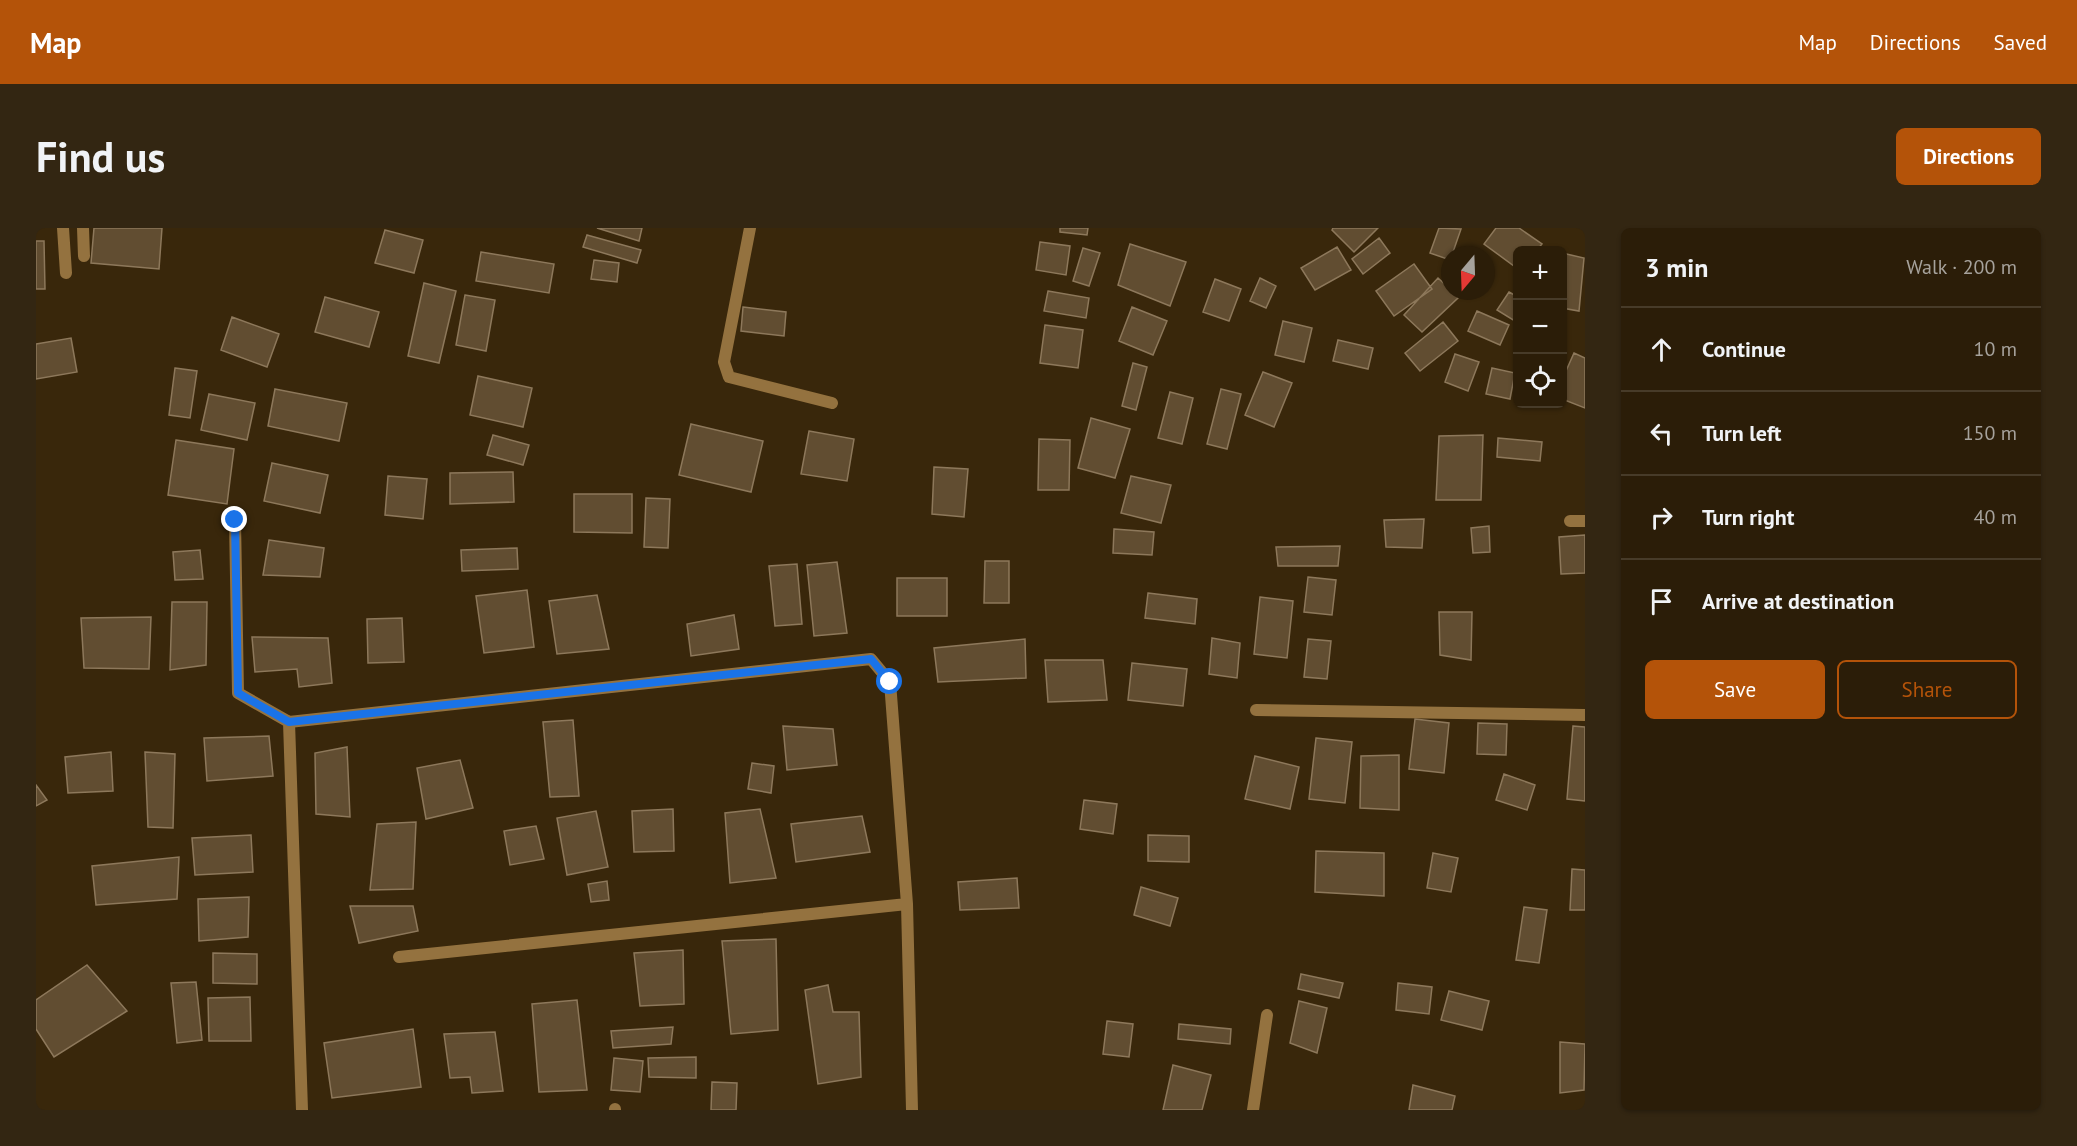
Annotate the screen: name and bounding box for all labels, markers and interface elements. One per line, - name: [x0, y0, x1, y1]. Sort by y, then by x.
- text: Map: [30, 24, 81, 61]
- text: Map: [1798, 29, 1837, 56]
- text: Directions: [1870, 29, 1961, 56]
- text: Saved: [1994, 29, 2047, 56]
- button: Directions: [1896, 128, 2041, 185]
- text: Find us: [36, 129, 165, 184]
- north arrow: [1441, 246, 1495, 300]
- map controls: [1513, 246, 1567, 408]
- button: +: [1513, 246, 1567, 300]
- text: 3 min: [1645, 251, 1708, 284]
- text: Walk · 200 m: [1906, 254, 2017, 280]
- button: −: [1513, 300, 1567, 354]
- icon: ahead: [1645, 333, 1678, 366]
- text: Continue: [1702, 335, 1786, 363]
- text: 10 m: [1974, 336, 2017, 362]
- button: locate: [1513, 354, 1567, 408]
- icon: left: [1645, 417, 1678, 450]
- text: Turn left: [1702, 419, 1782, 447]
- text: 150 m: [1963, 420, 2017, 446]
- icon: right: [1645, 501, 1678, 534]
- text: Turn right: [1702, 503, 1794, 531]
- text: 40 m: [1974, 504, 2017, 530]
- route end: [221, 506, 247, 532]
- icon: arrive: [1645, 585, 1678, 618]
- text: Arrive at destination: [1702, 587, 1894, 615]
- button: Save: [1645, 660, 1825, 719]
- button: Share: [1837, 660, 2017, 719]
- route start: [876, 668, 902, 694]

